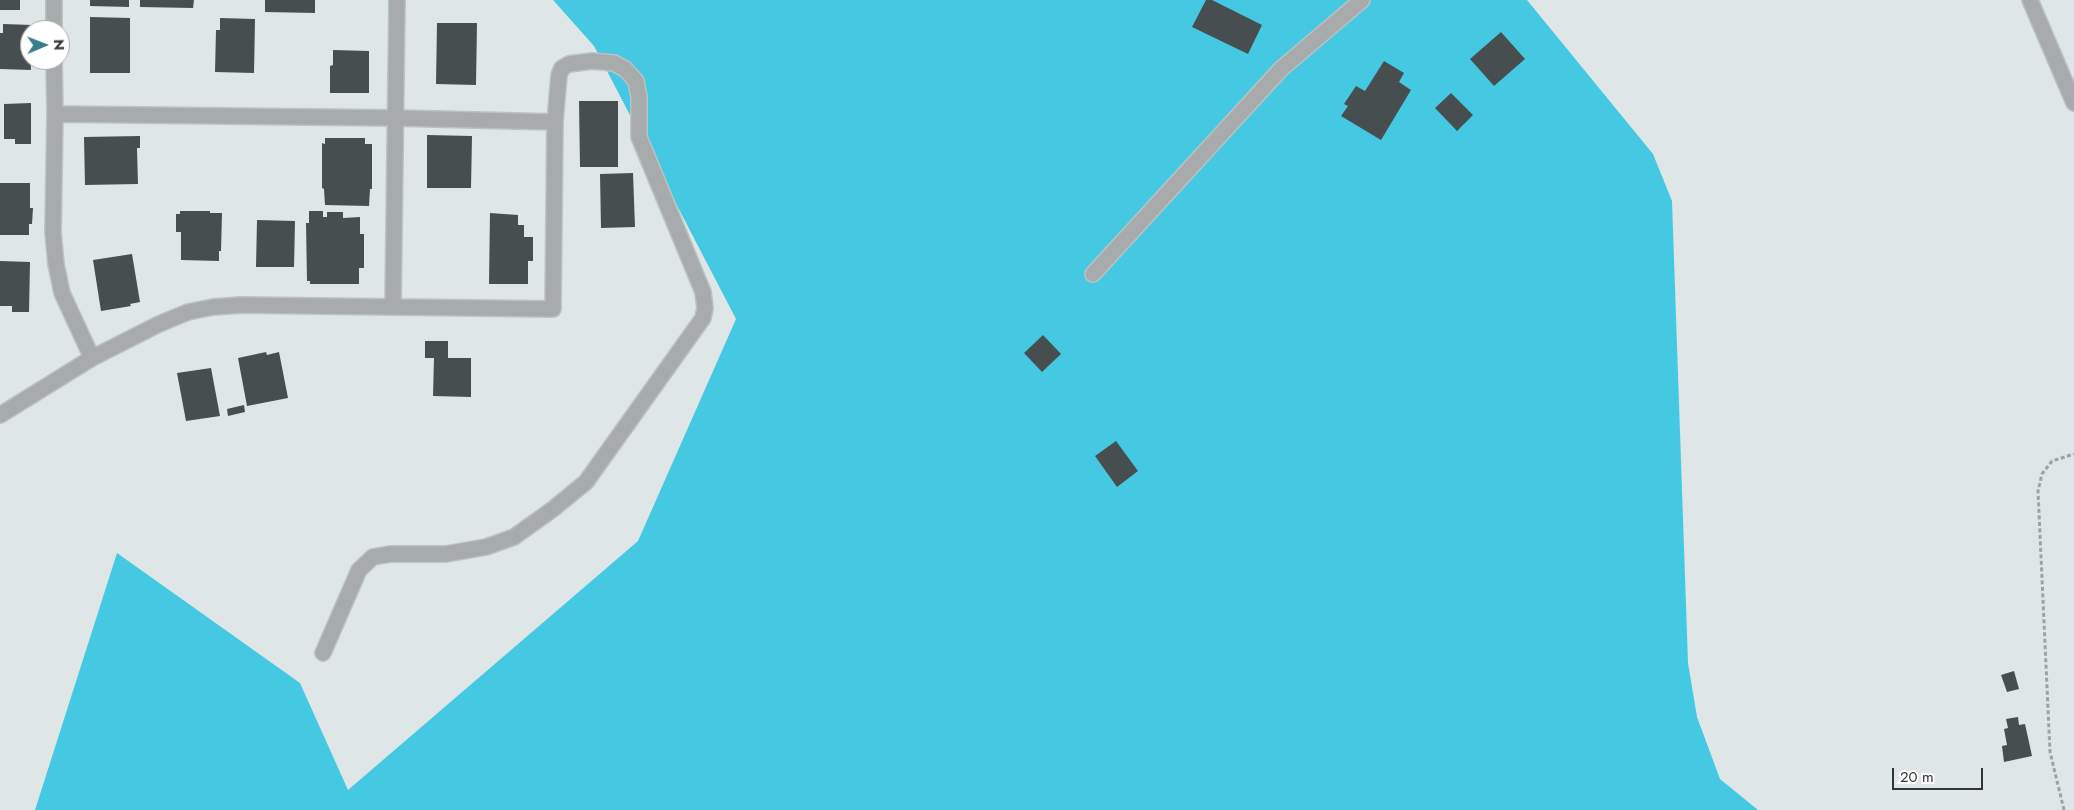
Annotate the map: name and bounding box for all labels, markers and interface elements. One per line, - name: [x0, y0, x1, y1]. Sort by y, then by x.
- north arrow: [20, 20, 70, 70]
- text: N: [49, 39, 69, 50]
- scale bar: [1894, 758, 1985, 790]
- text: 20 m: [1900, 766, 1934, 788]

